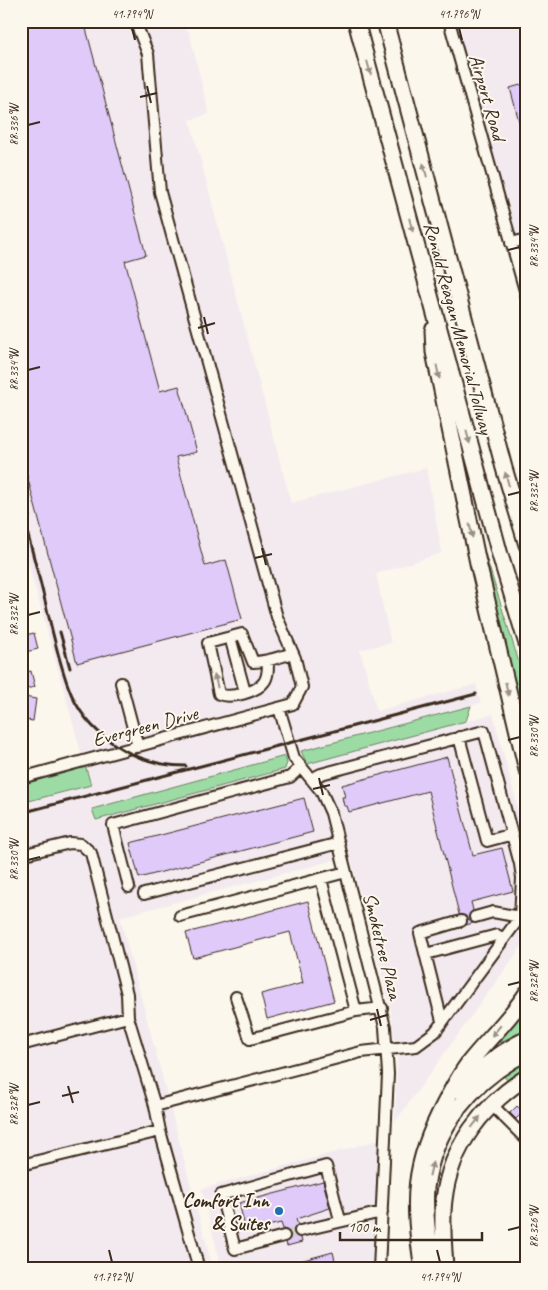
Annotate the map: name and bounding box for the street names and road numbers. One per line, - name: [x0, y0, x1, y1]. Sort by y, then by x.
- street label: Airport Road: [463, 51, 513, 146]
- street label: Ronald Reagan Memorial Tollway: [418, 219, 499, 439]
- street label: Evergreen Drive: [90, 700, 202, 752]
- street label: Smoketree Plaza: [357, 890, 408, 1004]

